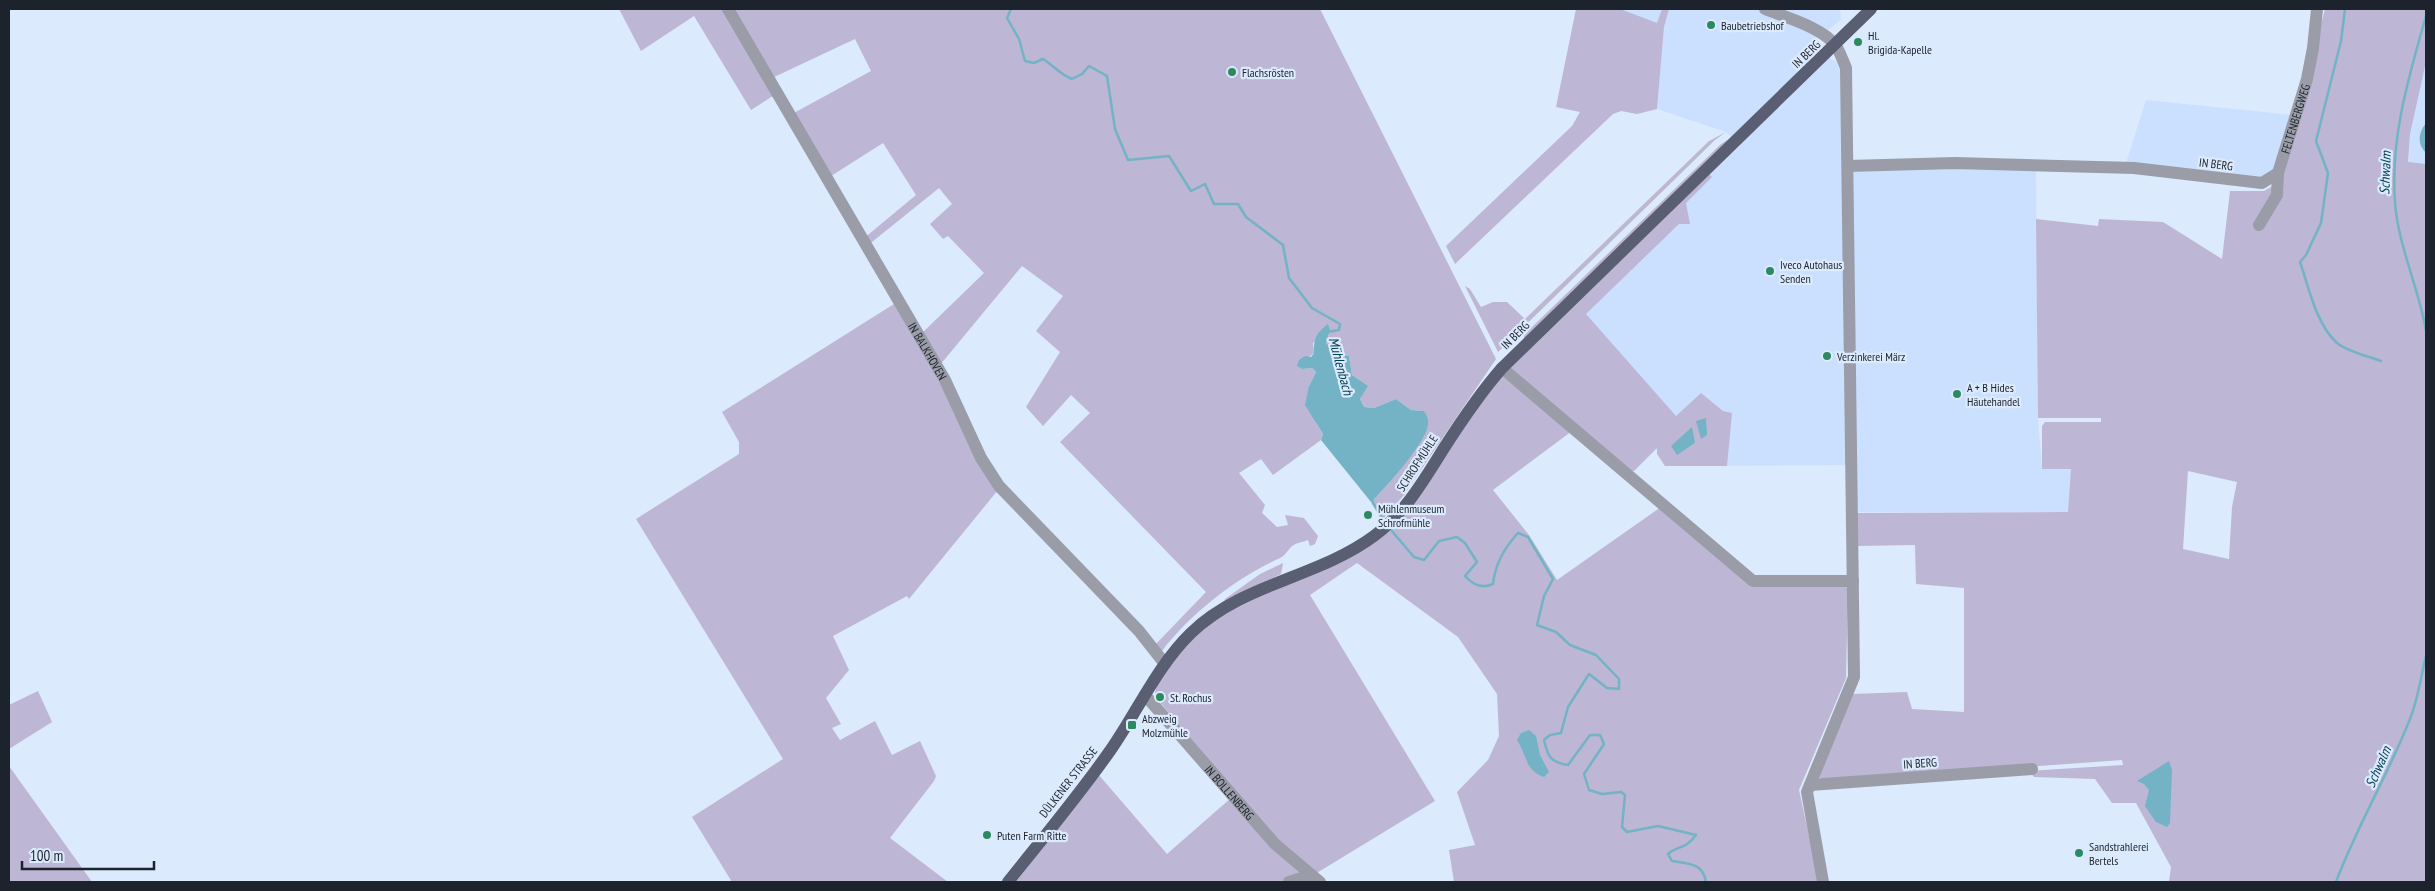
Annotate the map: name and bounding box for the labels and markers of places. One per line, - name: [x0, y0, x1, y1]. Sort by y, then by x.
- place label: Baubetriebshof: [1721, 18, 1785, 33]
- marker: Baubetriebshof: [1705, 19, 1717, 31]
- place label: Hl. Brigida-Kapelle: [1868, 28, 1932, 57]
- marker: Hl. Brigida-Kapelle: [1852, 36, 1864, 48]
- place label: Flachsrösten: [1242, 65, 1294, 80]
- marker: Flachsrösten: [1226, 66, 1238, 78]
- place label: Iveco Autohaus Senden: [1780, 257, 1842, 286]
- marker: Iveco Autohaus Senden: [1764, 265, 1776, 277]
- place label: Verzinkerei März: [1836, 349, 1905, 364]
- marker: Verzinkerei März: [1821, 350, 1833, 362]
- place label: A + B Hides Häutehandel: [1967, 380, 2020, 409]
- marker: A + B Hides Häutehandel: [1951, 388, 1963, 400]
- place label: Mühlenmuseum Schrofmühle: [1378, 501, 1444, 530]
- marker: Mühlenmuseum Schrofmühle: [1362, 509, 1374, 521]
- place label: St. Rochus: [1170, 690, 1212, 705]
- marker: St. Rochus: [1154, 691, 1166, 703]
- place label: Abzweig Molzmühle: [1142, 711, 1188, 740]
- marker: Abzweig Molzmühle: [1126, 719, 1138, 731]
- place label: Puten Farm Ritte: [997, 828, 1067, 843]
- marker: Puten Farm Ritte: [981, 829, 993, 841]
- place label: Sandstrahlerei Bertels: [2089, 839, 2149, 868]
- marker: Sandstrahlerei Bertels: [2073, 847, 2085, 859]

